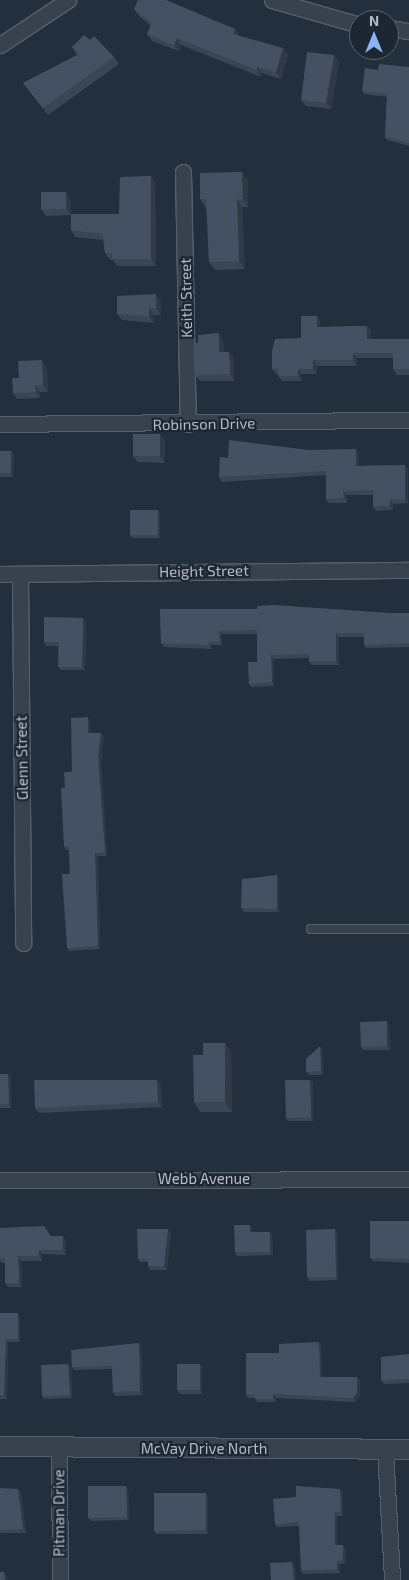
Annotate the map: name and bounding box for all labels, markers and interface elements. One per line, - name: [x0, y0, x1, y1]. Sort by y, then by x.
- north arrow: [349, 10, 399, 60]
- text: N: [369, 12, 379, 29]
- street label: Keith Street: [176, 258, 196, 338]
- street label: Robinson Drive: [153, 414, 255, 434]
- street label: Height Street: [159, 561, 249, 581]
- street label: Glenn Street: [12, 716, 32, 800]
- street label: Webb Avenue: [158, 1170, 250, 1188]
- street label: McVay Drive North: [140, 1440, 268, 1458]
- street label: Pitman Drive: [50, 1469, 68, 1557]

